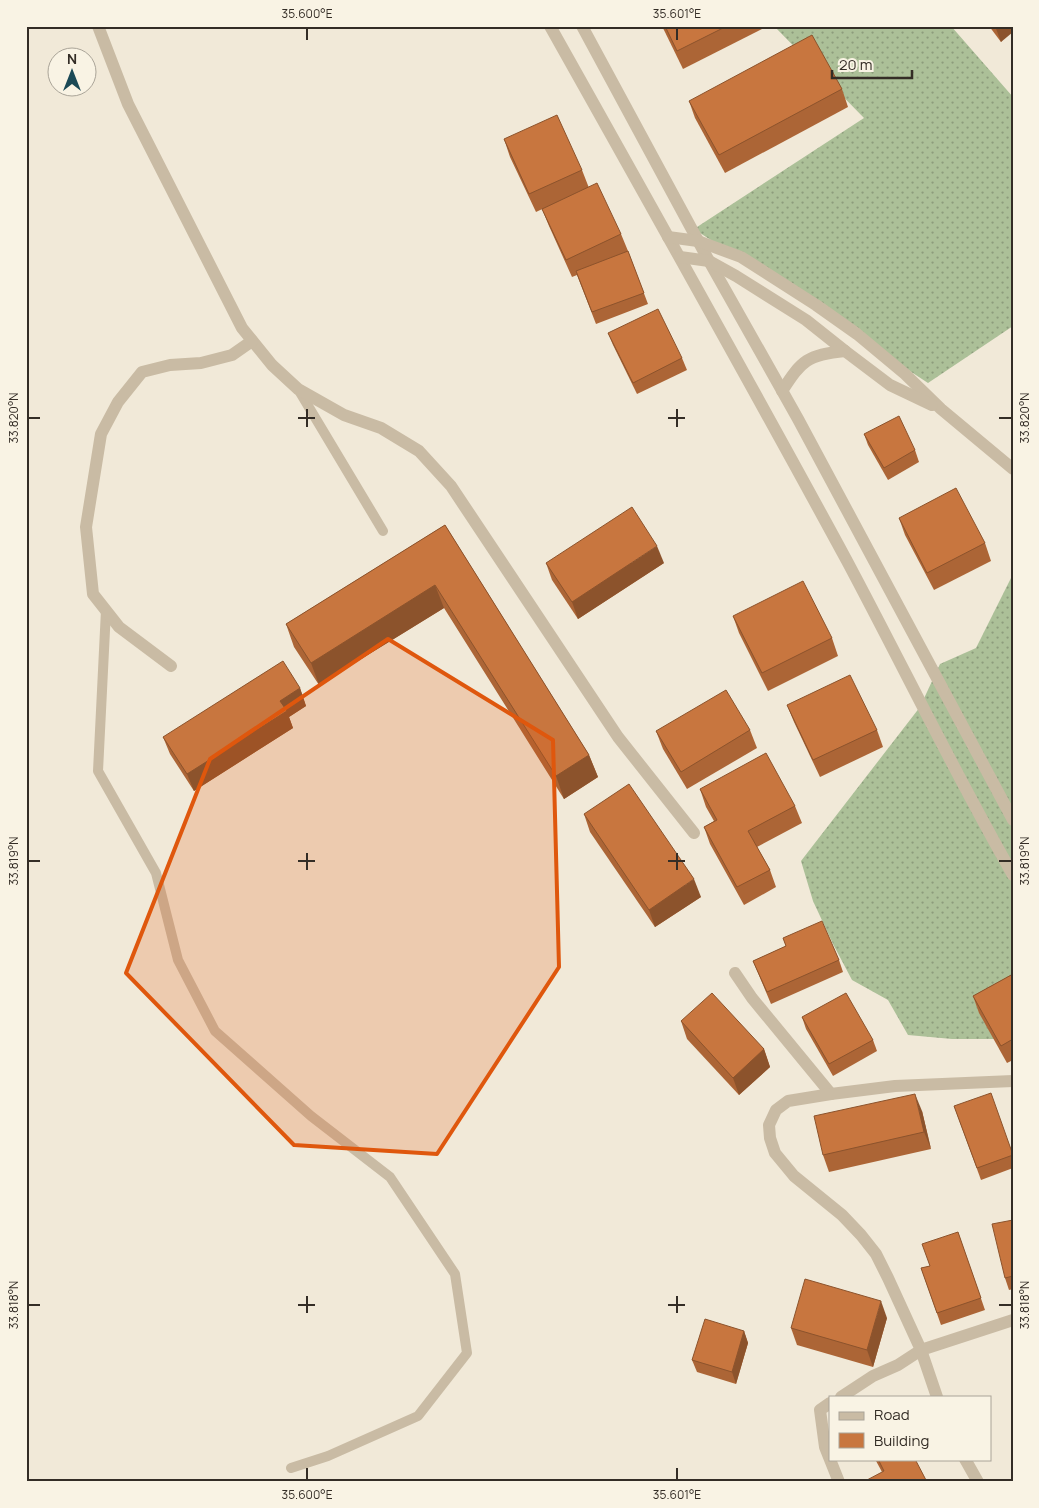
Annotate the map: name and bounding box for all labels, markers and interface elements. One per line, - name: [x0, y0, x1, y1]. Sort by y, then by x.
- text: 35.600°E: [282, 5, 333, 22]
- text: 35.601°E: [653, 5, 701, 22]
- north arrow: [48, 48, 98, 98]
- scale bar: [832, 48, 912, 80]
- text: N: [67, 49, 77, 68]
- text: 20 m: [839, 54, 872, 75]
- text: 33.820°N: [5, 392, 22, 444]
- text: 33.820°N: [1016, 392, 1033, 444]
- text: 33.819°N: [5, 836, 22, 886]
- text: 33.819°N: [1016, 836, 1033, 886]
- text: 33.818°N: [5, 1281, 22, 1329]
- text: 33.818°N: [1016, 1281, 1033, 1329]
- legend: [829, 1396, 992, 1460]
- text: Road: [874, 1404, 910, 1425]
- text: Building: [874, 1430, 929, 1451]
- text: 35.600°E: [282, 1486, 333, 1503]
- text: 35.601°E: [653, 1486, 701, 1503]

